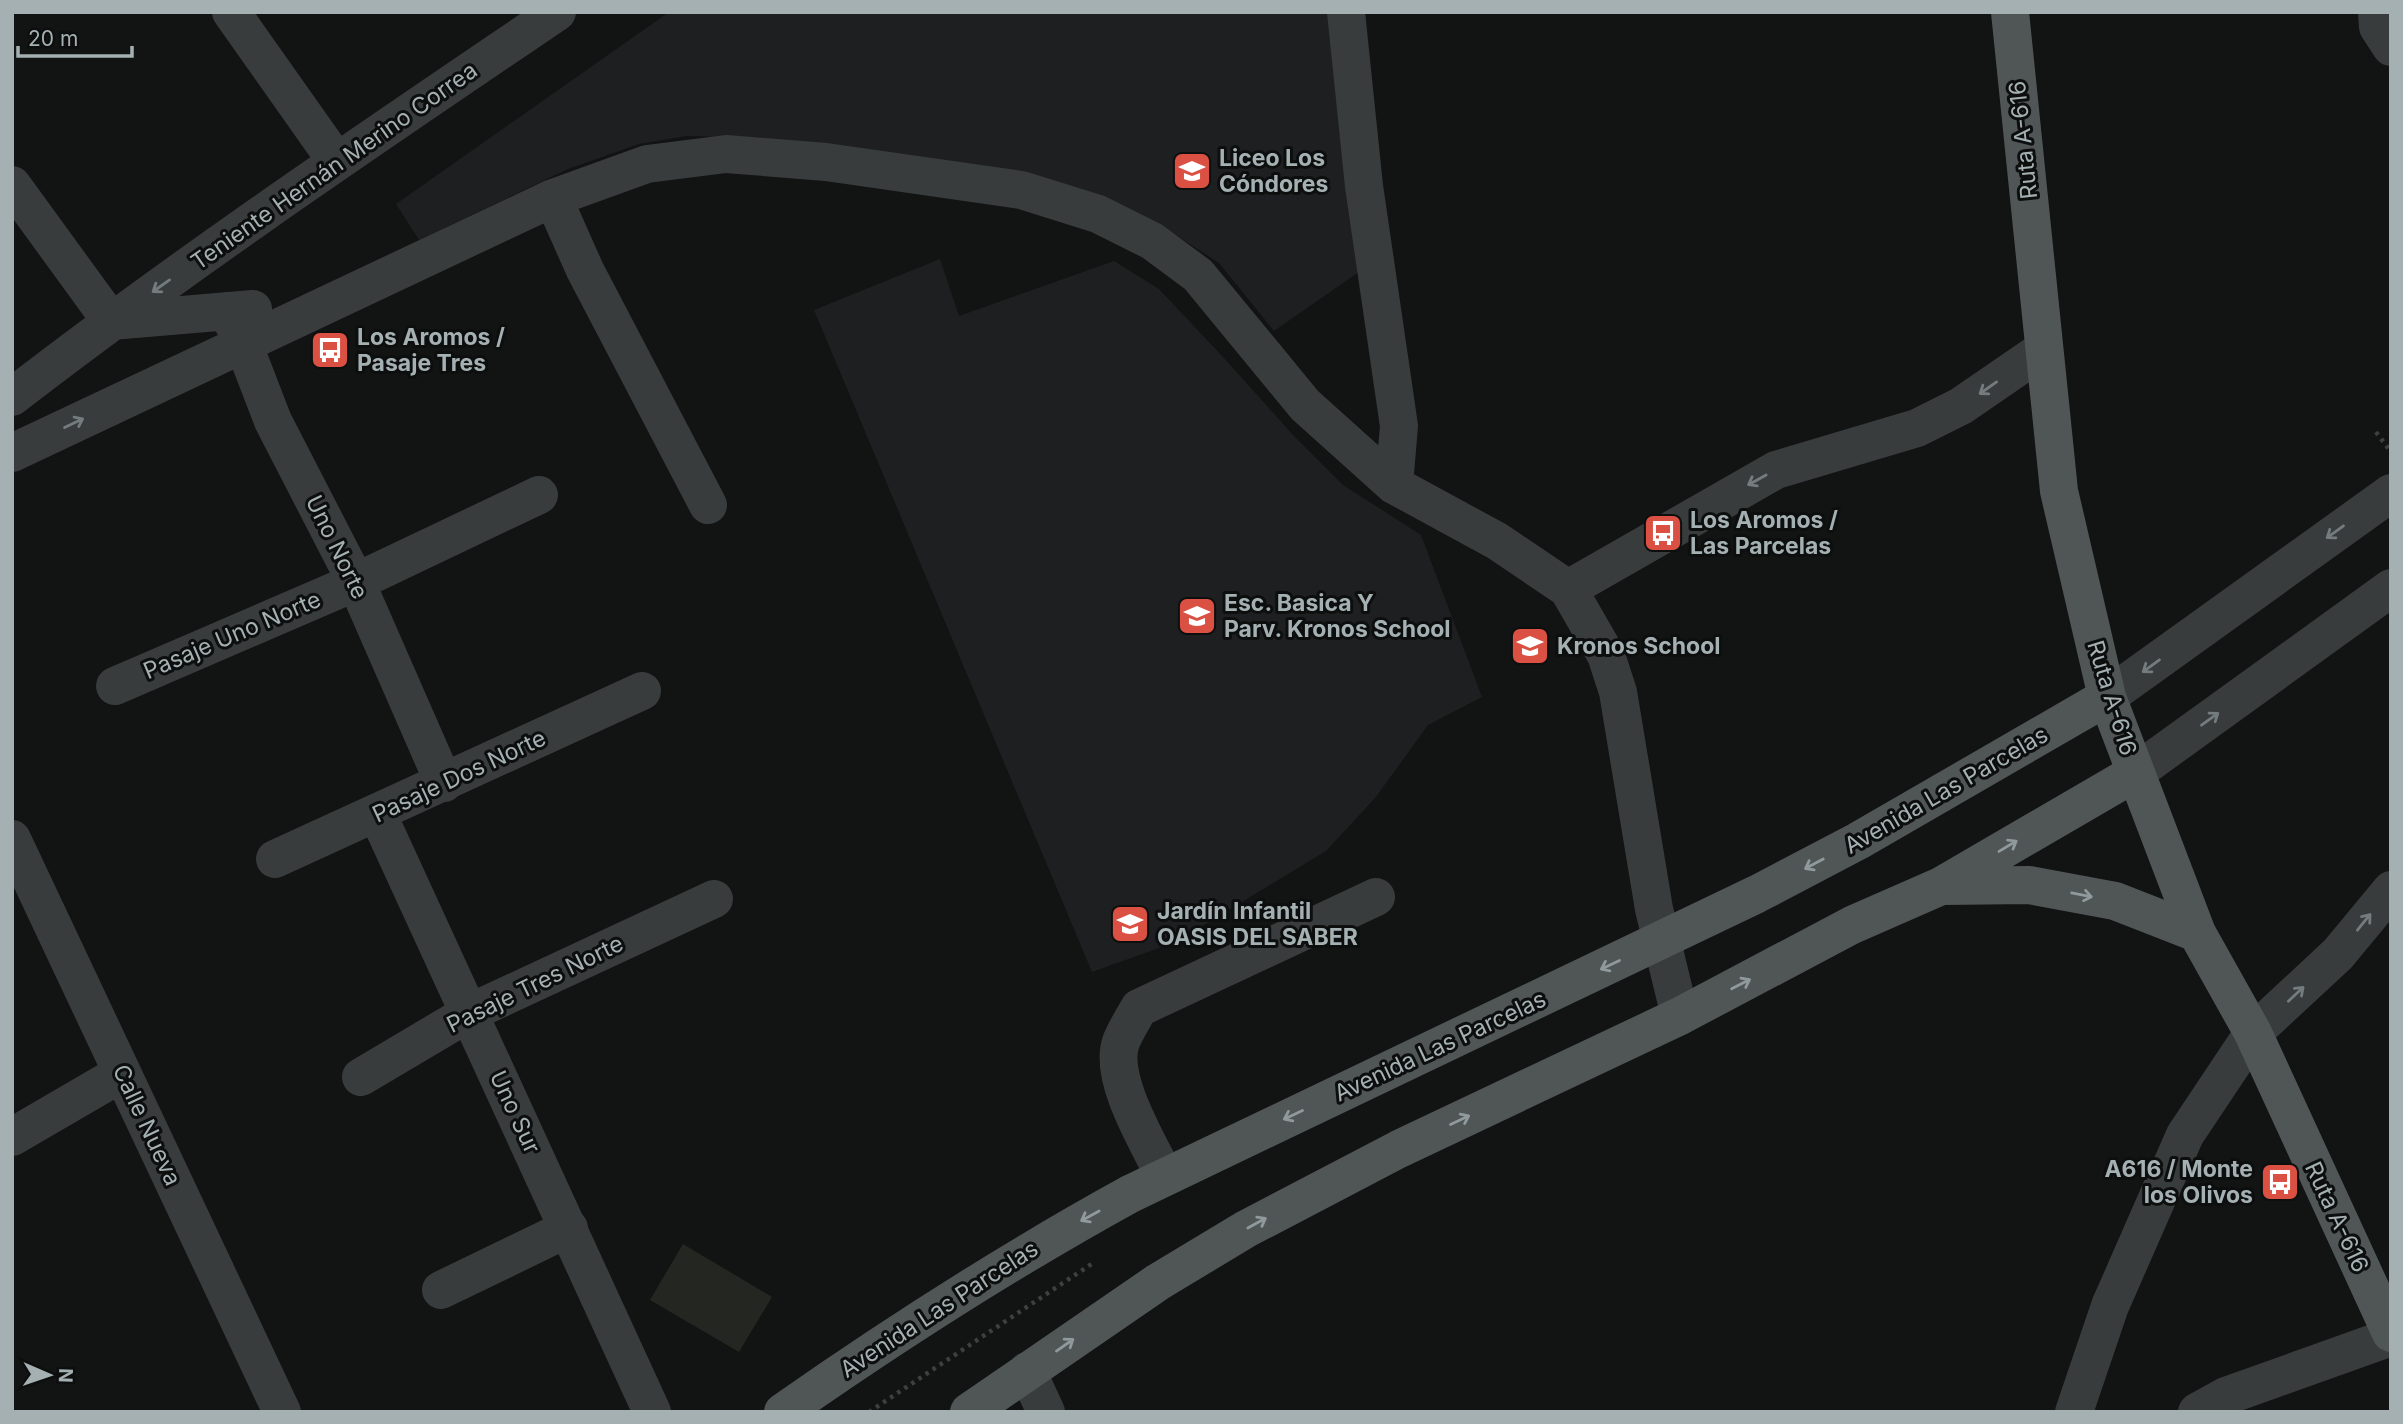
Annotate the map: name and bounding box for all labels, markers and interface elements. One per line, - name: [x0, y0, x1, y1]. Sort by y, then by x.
- scale bar: [18, 14, 131, 58]
- text: 20 m: [28, 26, 78, 51]
- street label: Teniente Hernán Merino Correa: [186, 56, 482, 276]
- street label: Ruta A-616: [2003, 79, 2043, 201]
- place label: Liceo Los Cóndores: [1219, 144, 1329, 198]
- school or university icon: Liceo Los Cóndores: [1171, 150, 1213, 192]
- one-way arrow: [152, 279, 171, 293]
- place label: Los Aromos / Pasaje Tres: [357, 323, 505, 377]
- bus stop icon: Los Aromos / Pasaje Tres: [309, 329, 351, 371]
- one-way arrow: [1979, 381, 1998, 395]
- one-way arrow: [63, 416, 84, 429]
- one-way arrow: [1748, 473, 1768, 487]
- street label: Uno Norte: [300, 491, 374, 603]
- place label: Los Aromos / Las Parcelas: [1690, 506, 1838, 560]
- bus stop icon: Los Aromos / Las Parcelas: [1642, 512, 1684, 554]
- one-way arrow: [2326, 525, 2345, 540]
- street label: Pasaje Uno Norte: [139, 585, 325, 685]
- place label: Esc. Basica Y Parv. Kronos School: [1224, 589, 1451, 643]
- school or university icon: Esc. Basica Y Parv. Kronos School: [1176, 595, 1218, 637]
- school or university icon: Kronos School: [1509, 625, 1551, 667]
- place label: Kronos School: [1557, 632, 1721, 660]
- street label: Ruta A-616: [2081, 637, 2143, 759]
- one-way arrow: [2142, 658, 2161, 673]
- one-way arrow: [2200, 712, 2219, 726]
- street label: Avenida Las Parcelas: [1839, 720, 2053, 860]
- street label: Pasaje Dos Norte: [368, 724, 550, 828]
- one-way arrow: [1997, 839, 2017, 853]
- one-way arrow: [1804, 858, 1824, 872]
- one-way arrow: [2070, 889, 2093, 902]
- place label: Jardín Infantil OASIS DEL SABER: [1157, 897, 1358, 951]
- school or university icon: Jardín Infantil OASIS DEL SABER: [1109, 903, 1151, 945]
- one-way arrow: [2357, 914, 2372, 932]
- street label: Pasaje Tres Norte: [442, 929, 628, 1039]
- one-way arrow: [1600, 959, 1621, 973]
- one-way arrow: [1730, 977, 1751, 991]
- street label: Avenida Las Parcelas: [1330, 985, 1550, 1107]
- one-way arrow: [2287, 985, 2304, 1002]
- street label: Calle Nueva: [107, 1060, 187, 1190]
- street label: Uno Sur: [484, 1066, 546, 1158]
- one-way arrow: [1283, 1109, 1304, 1122]
- one-way arrow: [1449, 1113, 1470, 1126]
- place label: A616 / Monte los Olivos: [2104, 1155, 2253, 1209]
- street label: Ruta A-616: [2299, 1157, 2375, 1277]
- bus stop icon: A616 / Monte los Olivos: [2259, 1161, 2301, 1203]
- one-way arrow: [1080, 1210, 1101, 1224]
- one-way arrow: [1246, 1216, 1267, 1229]
- street label: Avenida Las Parcelas: [835, 1235, 1043, 1383]
- one-way arrow: [1055, 1338, 1074, 1352]
- north arrow: [14, 1340, 84, 1410]
- text: N: [54, 1368, 77, 1383]

